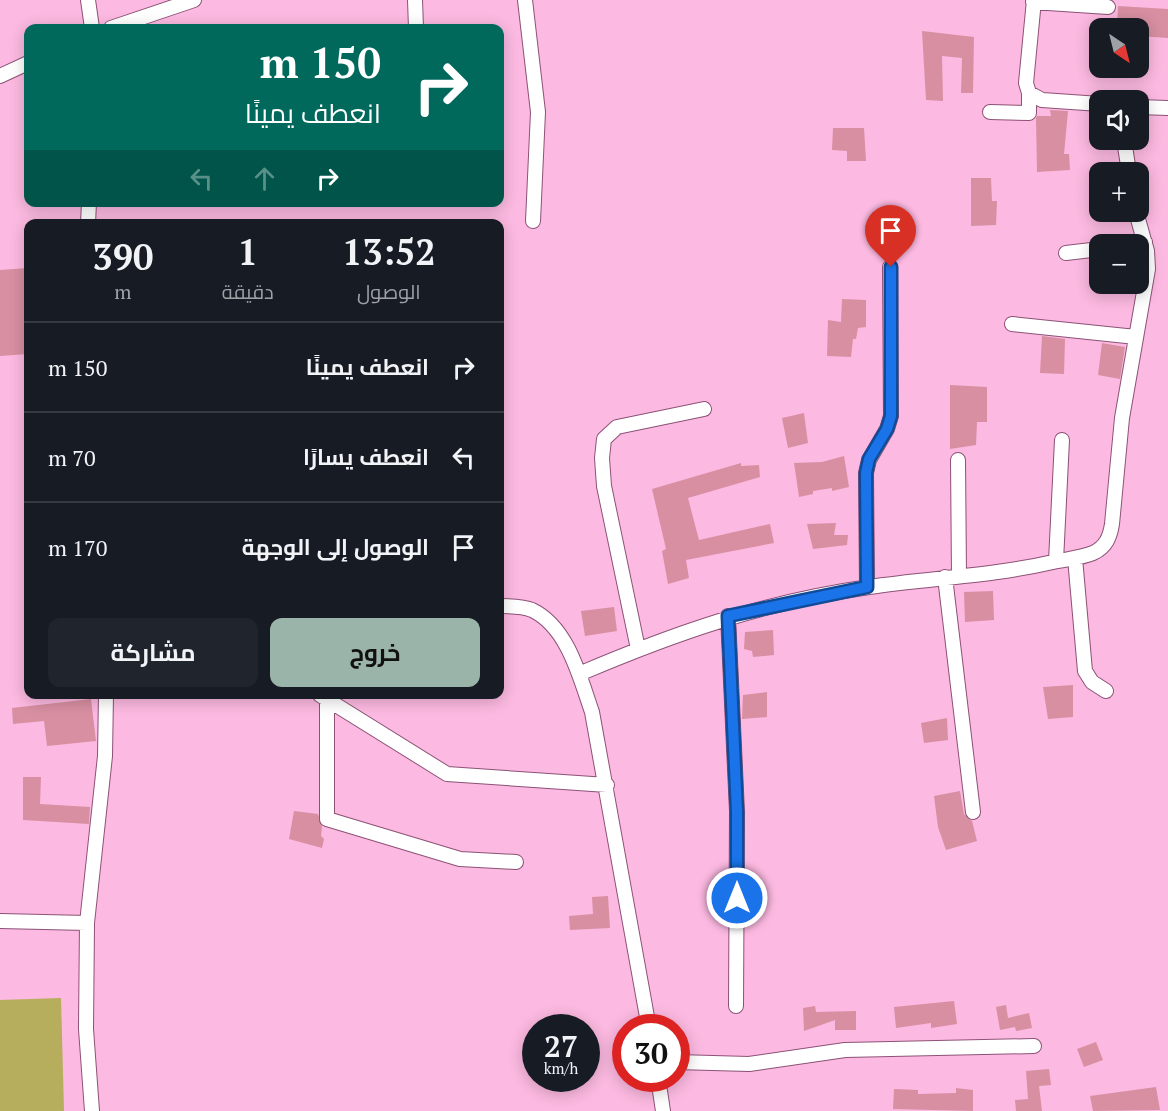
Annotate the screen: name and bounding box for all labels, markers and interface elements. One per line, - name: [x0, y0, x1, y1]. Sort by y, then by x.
- north arrow: [1089, 18, 1149, 78]
- map controls: [1089, 18, 1149, 294]
- text: 150 m: [260, 34, 381, 90]
- icon: right: [402, 48, 480, 126]
- button: sound: [1089, 90, 1149, 150]
- text: انعطف يمينًا: [245, 95, 381, 131]
- icon: left: [185, 162, 218, 195]
- icon: ahead: [248, 162, 281, 195]
- icon: right: [311, 162, 344, 195]
- button: +: [1089, 162, 1149, 222]
- pin: [865, 205, 916, 267]
- icon: arrive: [874, 214, 907, 247]
- text: 1: [238, 228, 258, 275]
- text: 13:52: [342, 228, 436, 275]
- text: 390: [92, 233, 153, 280]
- button: −: [1089, 234, 1149, 294]
- text: m: [114, 278, 131, 305]
- text: دقيقة: [222, 278, 274, 305]
- text: الوصول: [357, 278, 421, 305]
- icon: right: [447, 351, 480, 384]
- text: انعطف يمينًا: [306, 352, 429, 381]
- text: 150 m: [48, 353, 108, 382]
- icon: left: [447, 441, 480, 474]
- text: انعطف يسارًا: [303, 442, 429, 471]
- text: 70 m: [48, 443, 96, 472]
- icon: arrive: [447, 531, 480, 564]
- text: الوصول إلى الوجهة: [242, 532, 429, 561]
- text: 170 m: [48, 533, 108, 562]
- button: مشاركة: [48, 618, 258, 687]
- button: خروج: [270, 618, 480, 687]
- position arrow: [705, 866, 769, 930]
- speed limit sign: 30: [612, 1014, 690, 1092]
- text: 27: [544, 1026, 578, 1066]
- text: km/h: [544, 1058, 578, 1078]

